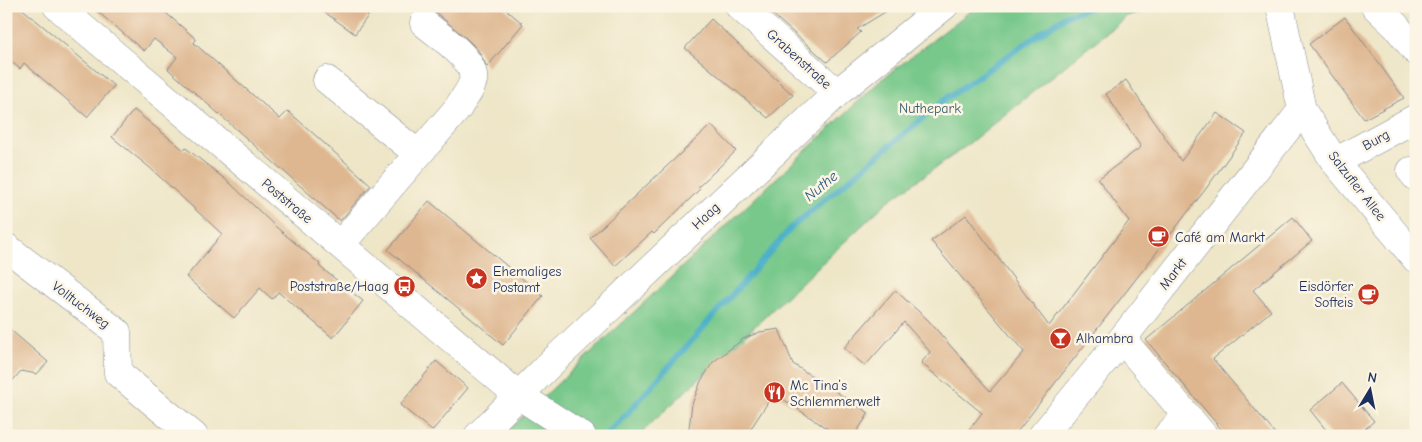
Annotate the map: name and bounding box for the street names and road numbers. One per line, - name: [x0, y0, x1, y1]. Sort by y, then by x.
- street label: Grabenstraße: [763, 25, 835, 93]
- street label: Burg: [1359, 126, 1393, 154]
- street label: Salzufler Allee: [1325, 148, 1389, 224]
- street label: Poststraße: [258, 175, 316, 227]
- street label: Haag: [689, 199, 723, 233]
- street label: Markt: [1155, 254, 1191, 293]
- street label: Volltuchweg: [49, 278, 113, 332]

